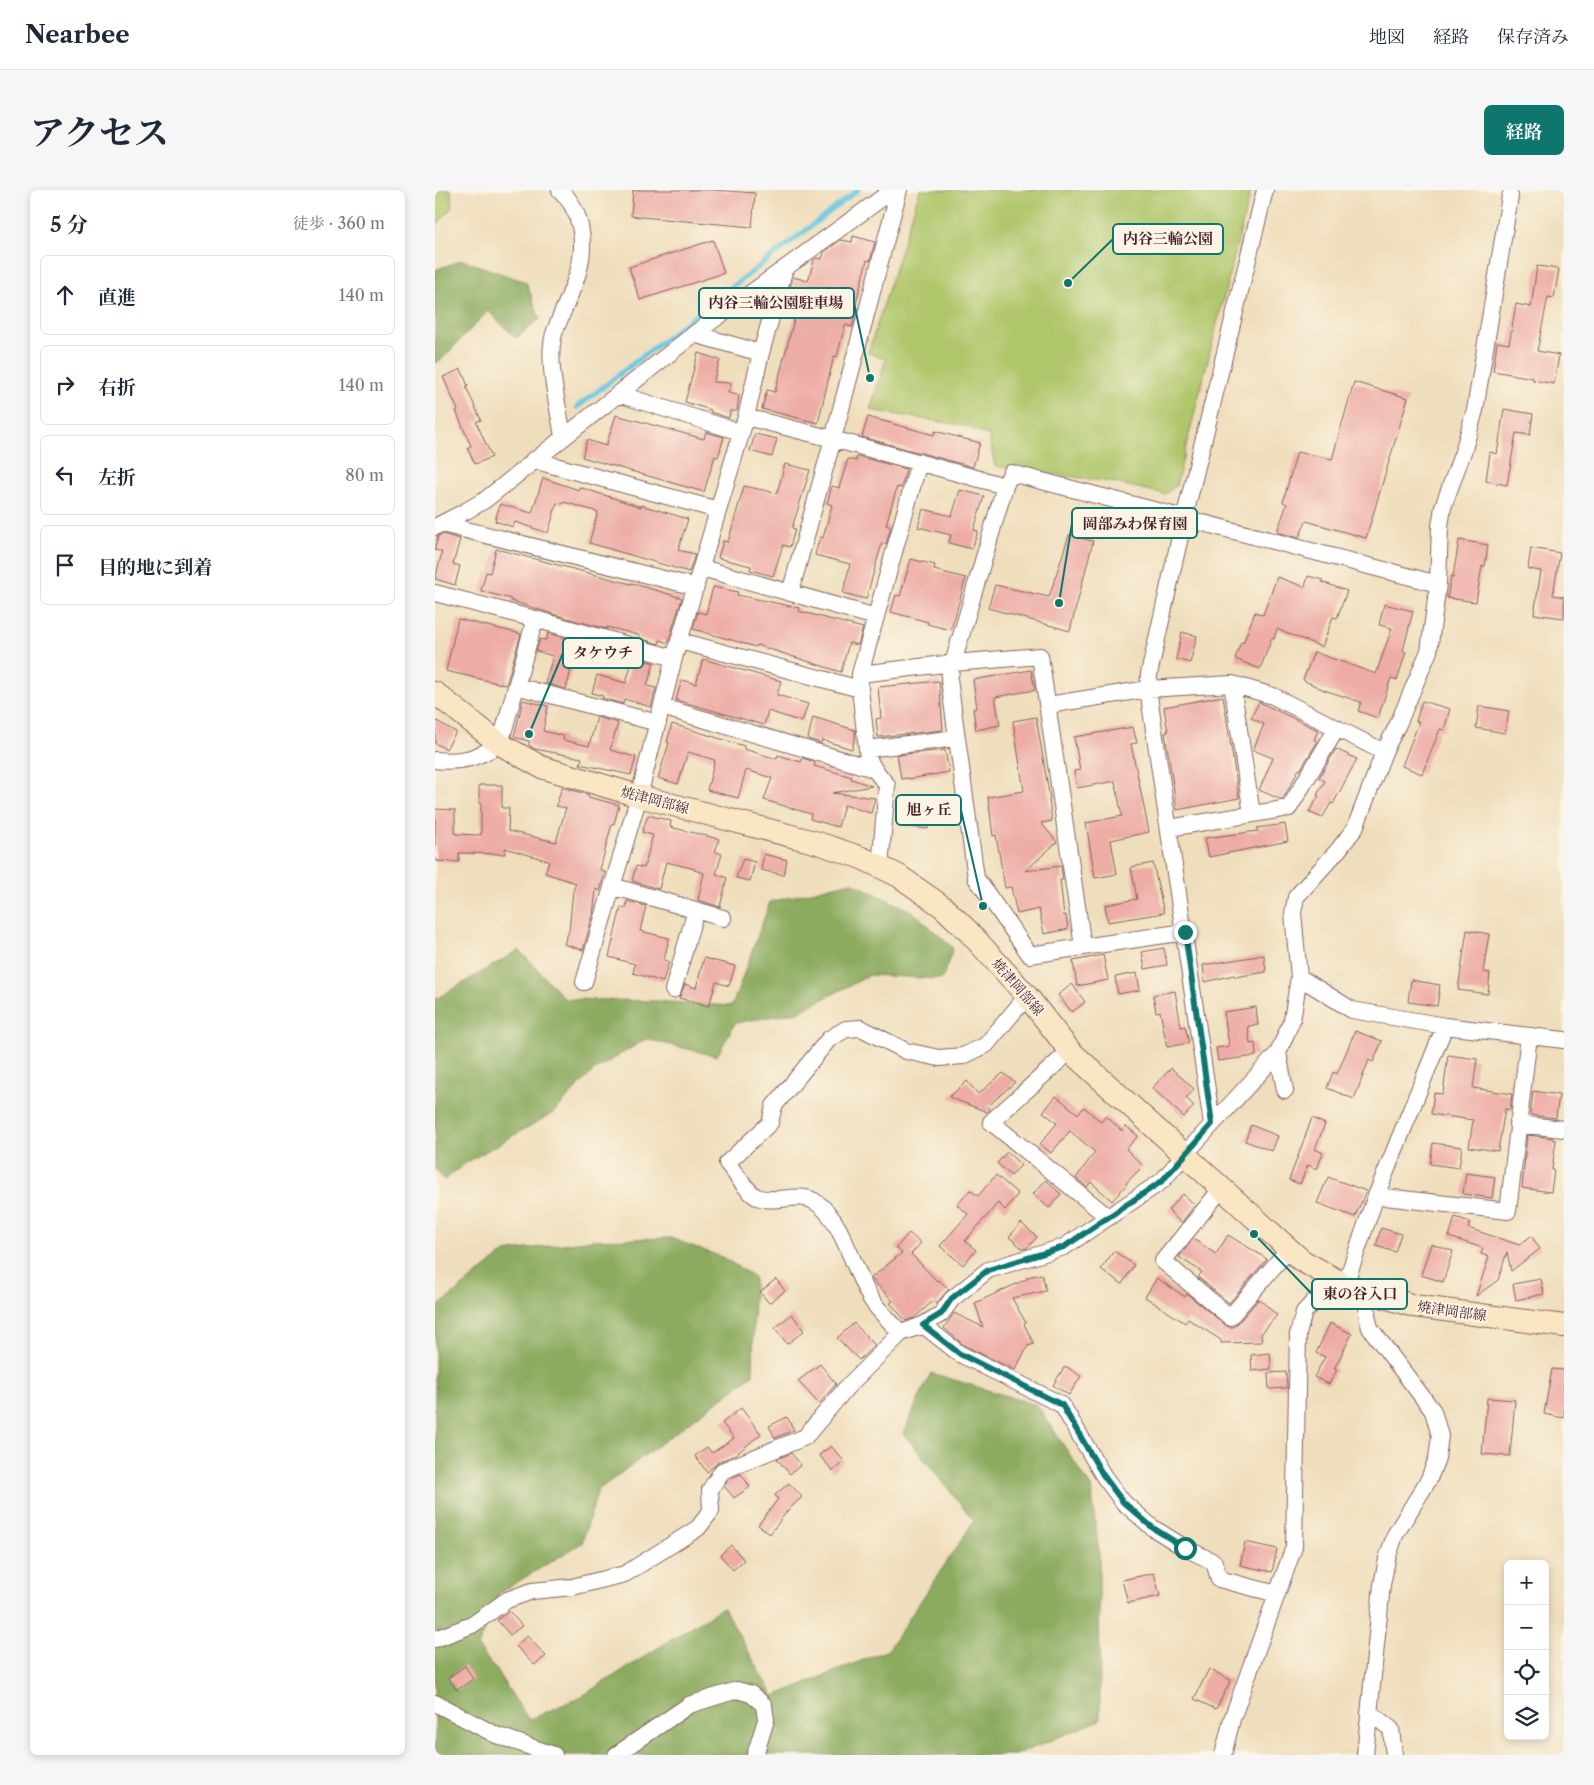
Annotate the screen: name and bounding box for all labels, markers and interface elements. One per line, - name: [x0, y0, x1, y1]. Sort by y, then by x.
- text: Nearbee: [25, 20, 130, 49]
- text: 地図: [1369, 26, 1405, 48]
- text: 経路: [1433, 26, 1469, 48]
- text: 保存済み: [1497, 26, 1569, 48]
- button: 経路: [1484, 105, 1564, 155]
- text: アクセス: [30, 111, 169, 154]
- text: 5 分: [50, 212, 88, 237]
- text: 徒歩 · 360 m: [292, 213, 385, 233]
- callout: 内谷三輪公園: [1113, 224, 1223, 254]
- text: 内谷三輪公園: [1123, 229, 1213, 248]
- icon: ahead: [51, 281, 79, 309]
- text: 140 m: [339, 285, 384, 305]
- text: 直進: [98, 286, 136, 309]
- callout: 内谷三輪公園駐車場: [699, 288, 854, 318]
- text: 内谷三輪公園駐車場: [708, 293, 844, 312]
- icon: right: [51, 371, 79, 399]
- text: 140 m: [339, 375, 384, 395]
- text: 右折: [98, 376, 136, 399]
- icon: left: [51, 461, 79, 489]
- text: 80 m: [345, 465, 384, 485]
- text: 左折: [98, 466, 136, 489]
- callout: 岡部みわ保育園: [1072, 508, 1197, 538]
- text: 岡部みわ保育園: [1082, 514, 1188, 533]
- icon: arrive: [51, 551, 79, 579]
- text: 目的地に到着: [98, 556, 212, 579]
- callout: タケウチ: [563, 638, 643, 668]
- text: タケウチ: [573, 643, 633, 662]
- street label: 焼津岡部線: [619, 782, 691, 818]
- callout: 旭ヶ丘: [896, 795, 961, 825]
- text: 旭ヶ丘: [906, 800, 952, 819]
- route end: [1174, 921, 1197, 944]
- street label: 焼津岡部線: [988, 955, 1048, 1019]
- callout: 東の谷入口: [1312, 1279, 1407, 1309]
- text: 東の谷入口: [1322, 1284, 1398, 1303]
- street label: 焼津岡部線: [1416, 1297, 1488, 1325]
- route start: [1174, 1537, 1197, 1560]
- map controls: [1504, 1560, 1549, 1740]
- button: +: [1504, 1560, 1549, 1605]
- button: −: [1504, 1605, 1549, 1650]
- button: locate: [1504, 1650, 1549, 1695]
- button: layers: [1504, 1695, 1549, 1740]

